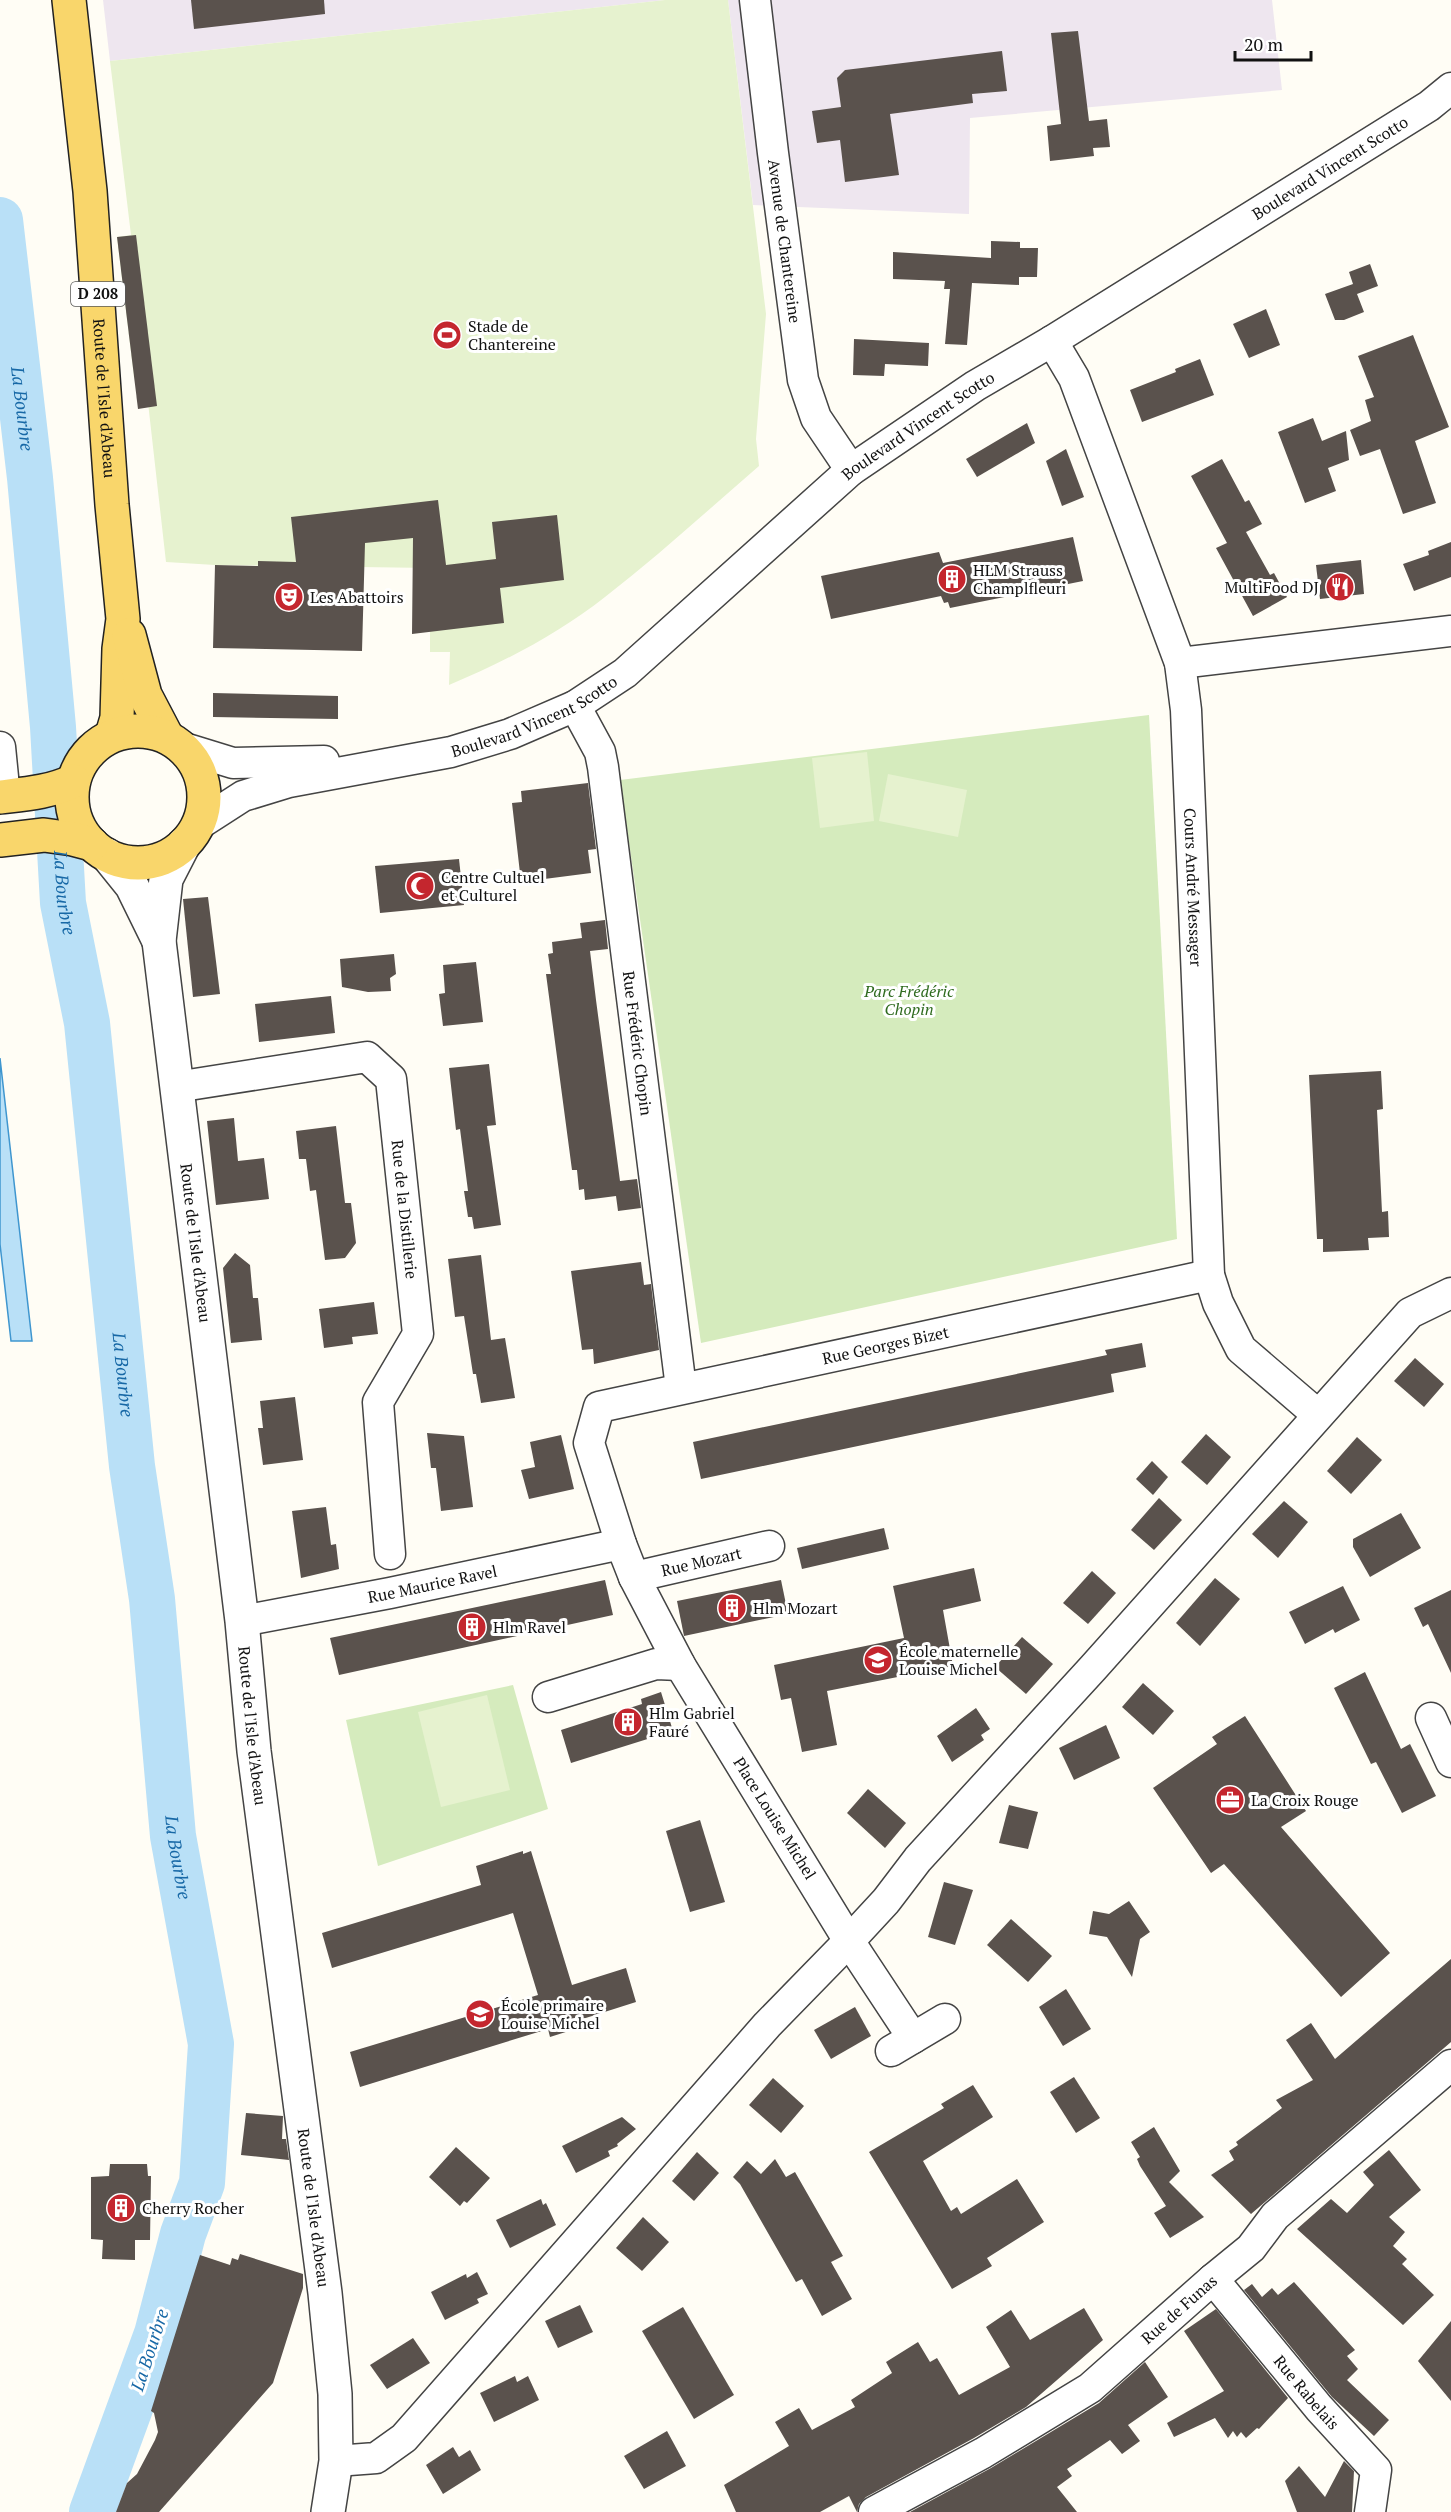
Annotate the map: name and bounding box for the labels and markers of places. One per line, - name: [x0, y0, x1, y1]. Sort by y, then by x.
- place label: Stade de Chantereine: [468, 315, 556, 355]
- sports icon: Stade de Chantereine: [431, 319, 463, 351]
- place label: HLM Strauss Champlfleuri: [973, 559, 1067, 599]
- building icon: HLM Strauss Champlfleuri: [936, 563, 968, 595]
- restaurant icon: MultiFood DJ: [1324, 571, 1356, 603]
- place label: MultiFood DJ: [1224, 576, 1319, 598]
- theatre icon: Les Abattoirs: [273, 581, 305, 613]
- place label: Les Abattoirs: [310, 586, 404, 608]
- place label: Centre Cultuel et Culturel: [441, 866, 545, 906]
- mosque icon: Centre Cultuel et Culturel: [404, 870, 436, 902]
- building icon: Hlm Mozart: [716, 1592, 748, 1624]
- place label: Hlm Mozart: [753, 1597, 838, 1619]
- building icon: Hlm Ravel: [456, 1611, 488, 1643]
- place label: Hlm Ravel: [493, 1616, 566, 1638]
- place label: École maternelle Louise Michel: [899, 1640, 1018, 1680]
- school or university icon: École maternelle Louise Michel: [862, 1644, 894, 1676]
- place label: Hlm Gabriel Fauré: [649, 1702, 735, 1742]
- building icon: Hlm Gabriel Fauré: [612, 1706, 644, 1738]
- office icon: La Croix Rouge: [1214, 1784, 1246, 1816]
- place label: La Croix Rouge: [1251, 1789, 1358, 1811]
- place label: École primaire Louise Michel: [501, 1994, 604, 2034]
- school or university icon: École primaire Louise Michel: [464, 1998, 496, 2030]
- building icon: Cherry Rocher: [105, 2192, 137, 2224]
- place label: Cherry Rocher: [142, 2197, 245, 2219]

